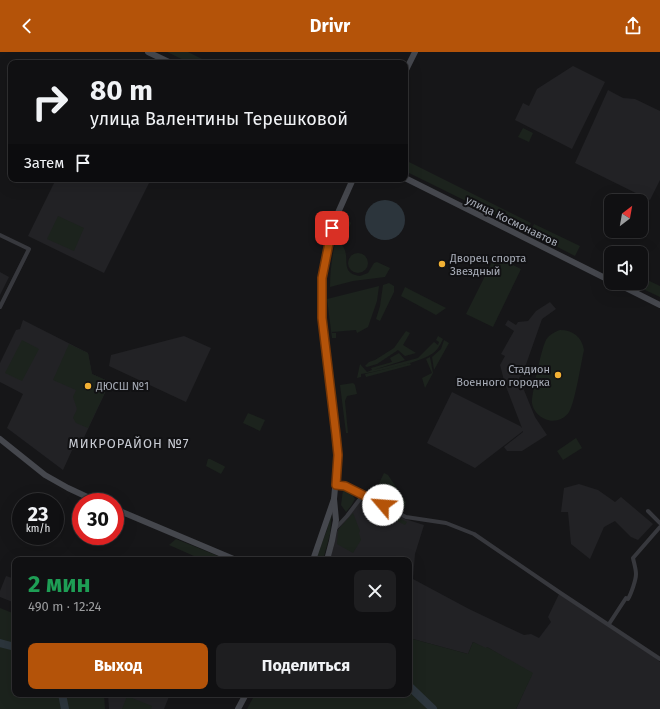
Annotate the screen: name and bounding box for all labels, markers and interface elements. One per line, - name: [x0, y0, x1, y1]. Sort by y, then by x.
- icon: back: [16, 15, 38, 37]
- text: Drivr: [310, 15, 350, 37]
- icon: share: [622, 15, 644, 37]
- text: 80 m: [90, 74, 153, 107]
- icon: right: [24, 76, 76, 128]
- text: улица Валентины Терешковой: [90, 108, 348, 130]
- icon: arrive: [72, 152, 94, 174]
- text: Затем: [24, 154, 64, 172]
- street label: улица Космонавтов: [463, 193, 560, 249]
- north arrow: [604, 194, 648, 238]
- map controls: [604, 194, 648, 290]
- pin: [315, 211, 349, 245]
- icon: arrive: [321, 217, 343, 239]
- button: sound: [604, 246, 648, 290]
- place label: Дворец спорта Звездный: [449, 252, 526, 278]
- marker: Дворец спорта Звездный: [437, 259, 447, 269]
- place label: Стадион Военного городка: [456, 363, 550, 389]
- marker: Стадион Военного городка: [553, 370, 563, 380]
- place label: ДЮСШ №1: [95, 380, 149, 393]
- marker: ДЮСШ №1: [83, 381, 93, 391]
- district label: МИКРОРАЙОН №7: [69, 436, 189, 451]
- position arrow: [362, 484, 404, 526]
- speed limit sign: 30: [72, 493, 124, 545]
- text: 23: [28, 502, 48, 526]
- text: km/h: [26, 523, 50, 535]
- text: 2 мин: [28, 570, 90, 598]
- button: close: [354, 570, 396, 612]
- text: 490 m · 12:24: [28, 599, 102, 614]
- button: Выход: [28, 643, 208, 689]
- button: Поделиться: [216, 643, 396, 689]

